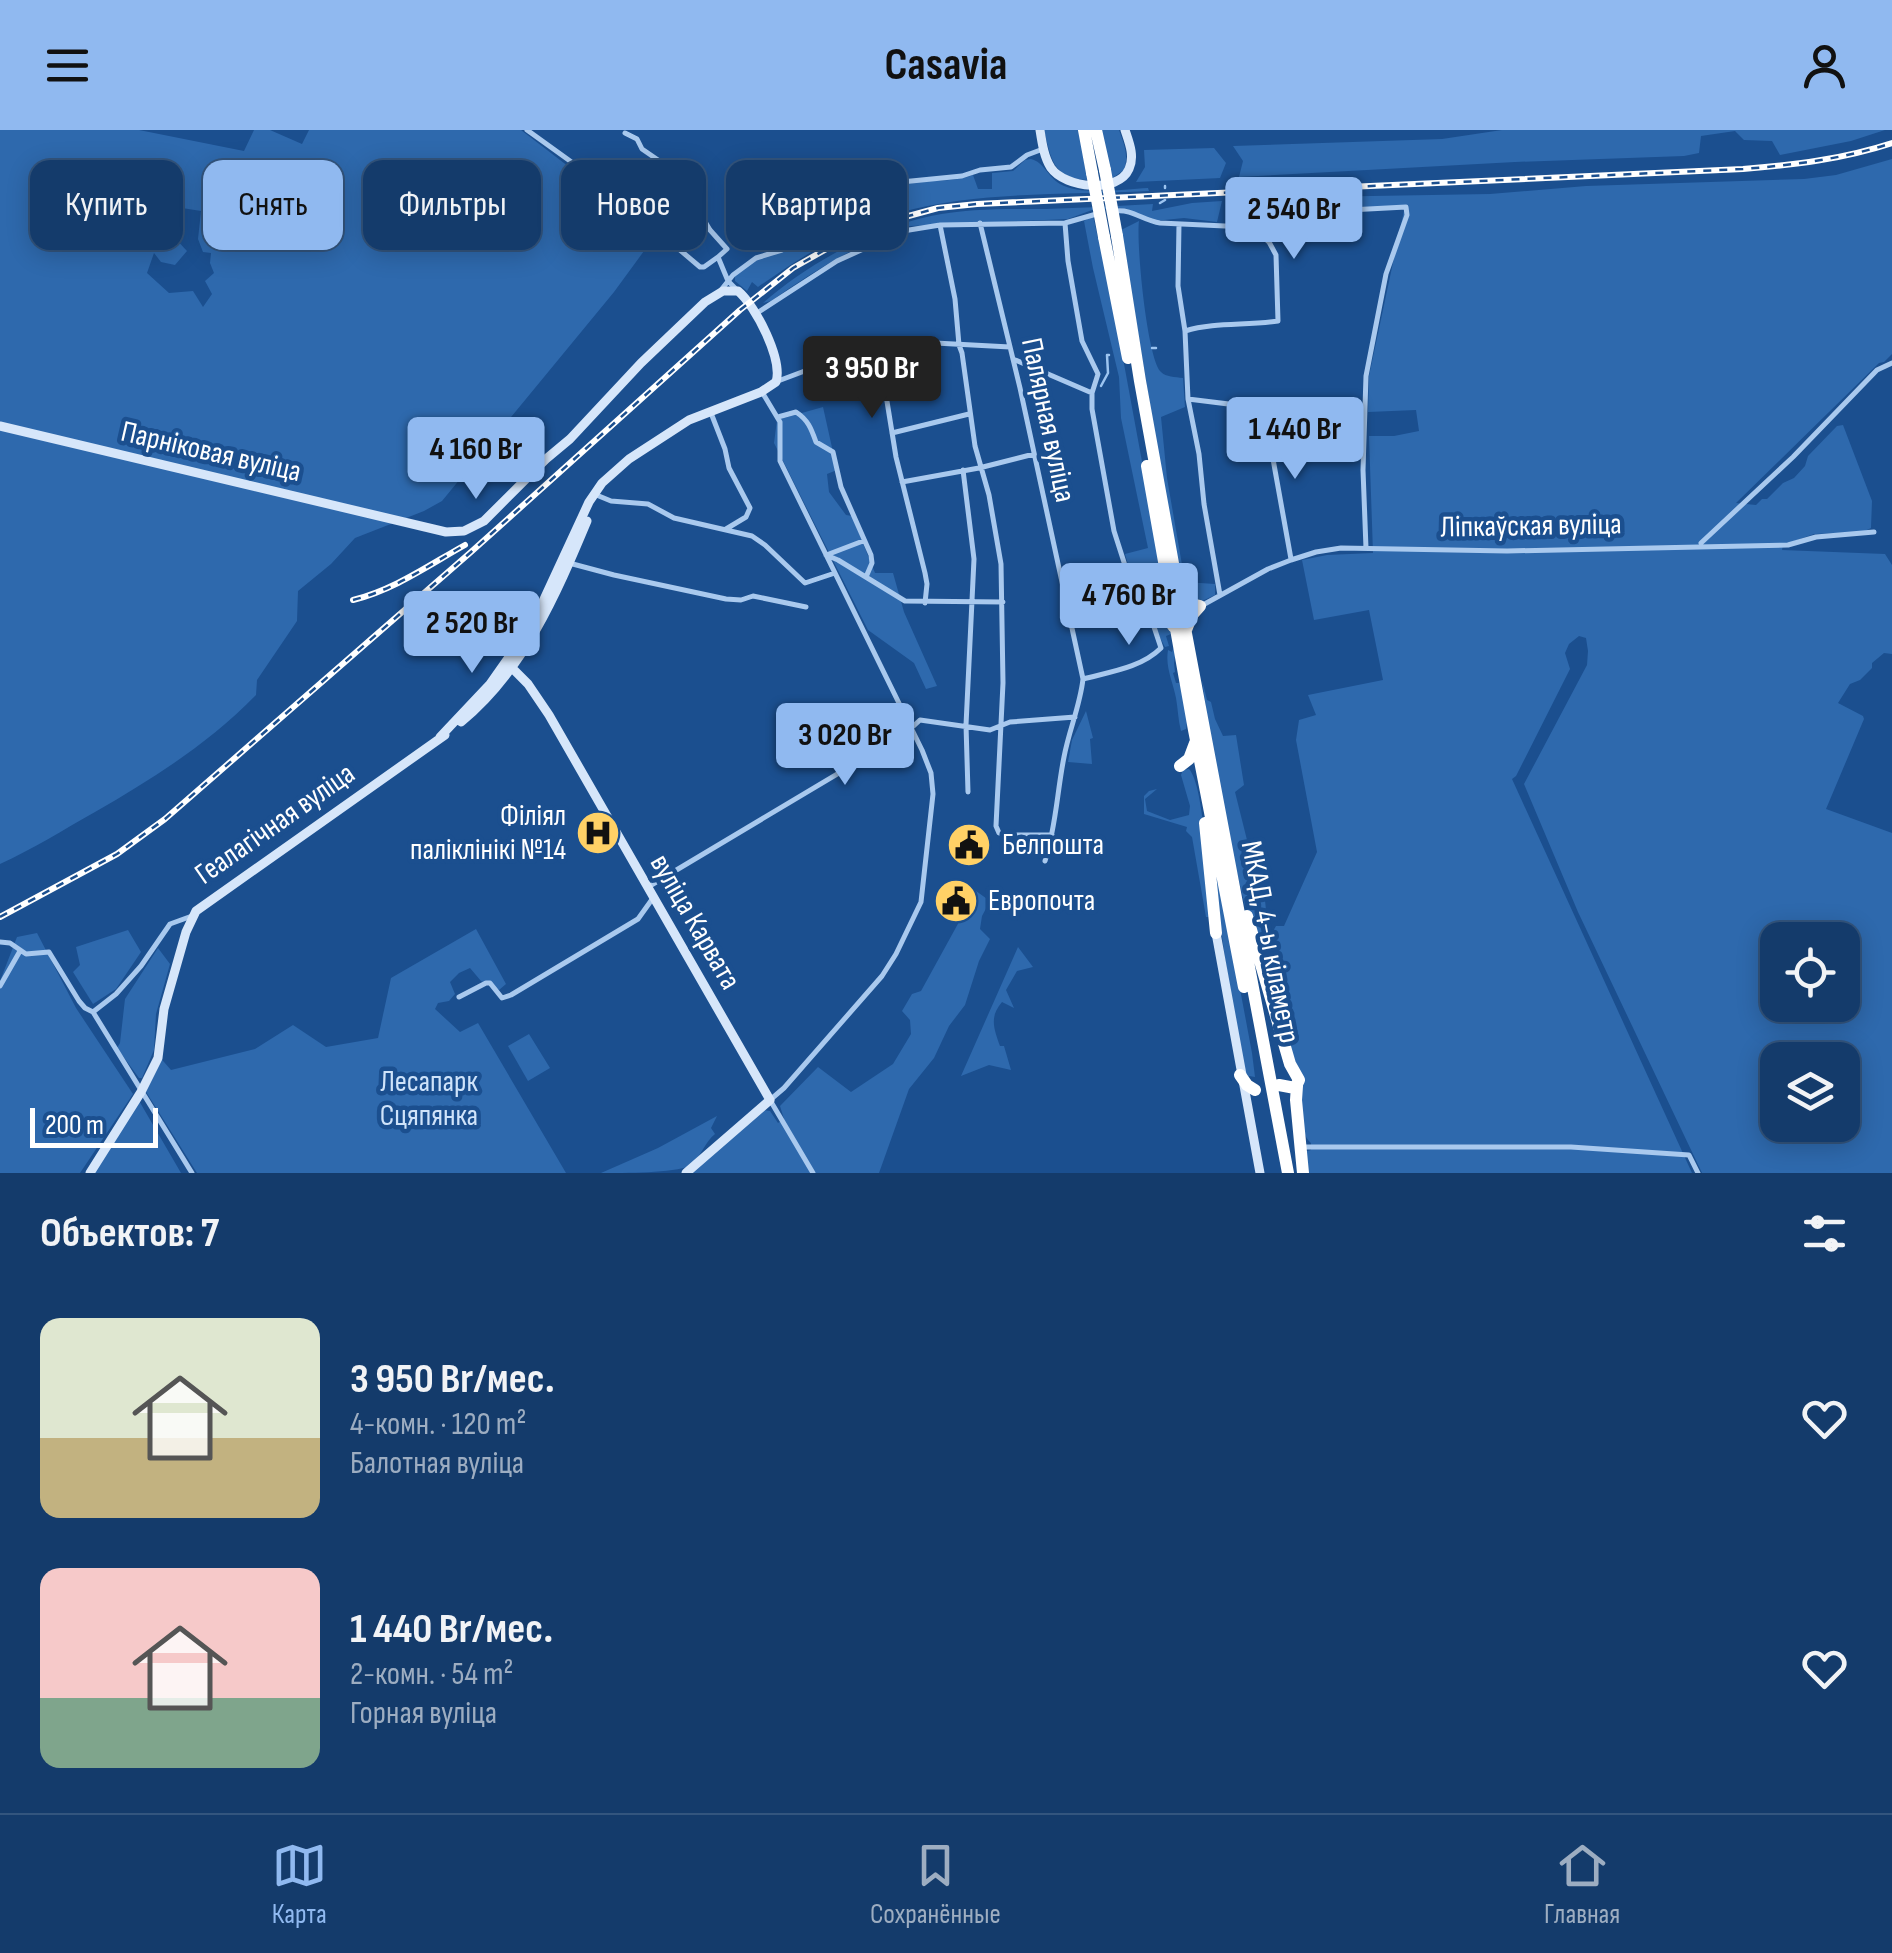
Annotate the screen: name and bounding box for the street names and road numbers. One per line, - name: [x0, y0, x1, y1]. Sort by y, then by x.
- street label: Палярная вуліца: [1013, 335, 1083, 505]
- street label: Парніковая вуліца: [118, 414, 304, 490]
- street label: Ліпкаўская вуліца: [1440, 506, 1622, 546]
- street label: Геалагічная вуліца: [188, 756, 362, 892]
- street label: МКАД, 4-ы кіламетр: [1233, 838, 1307, 1046]
- street label: вуліца Карвата: [642, 848, 748, 996]

